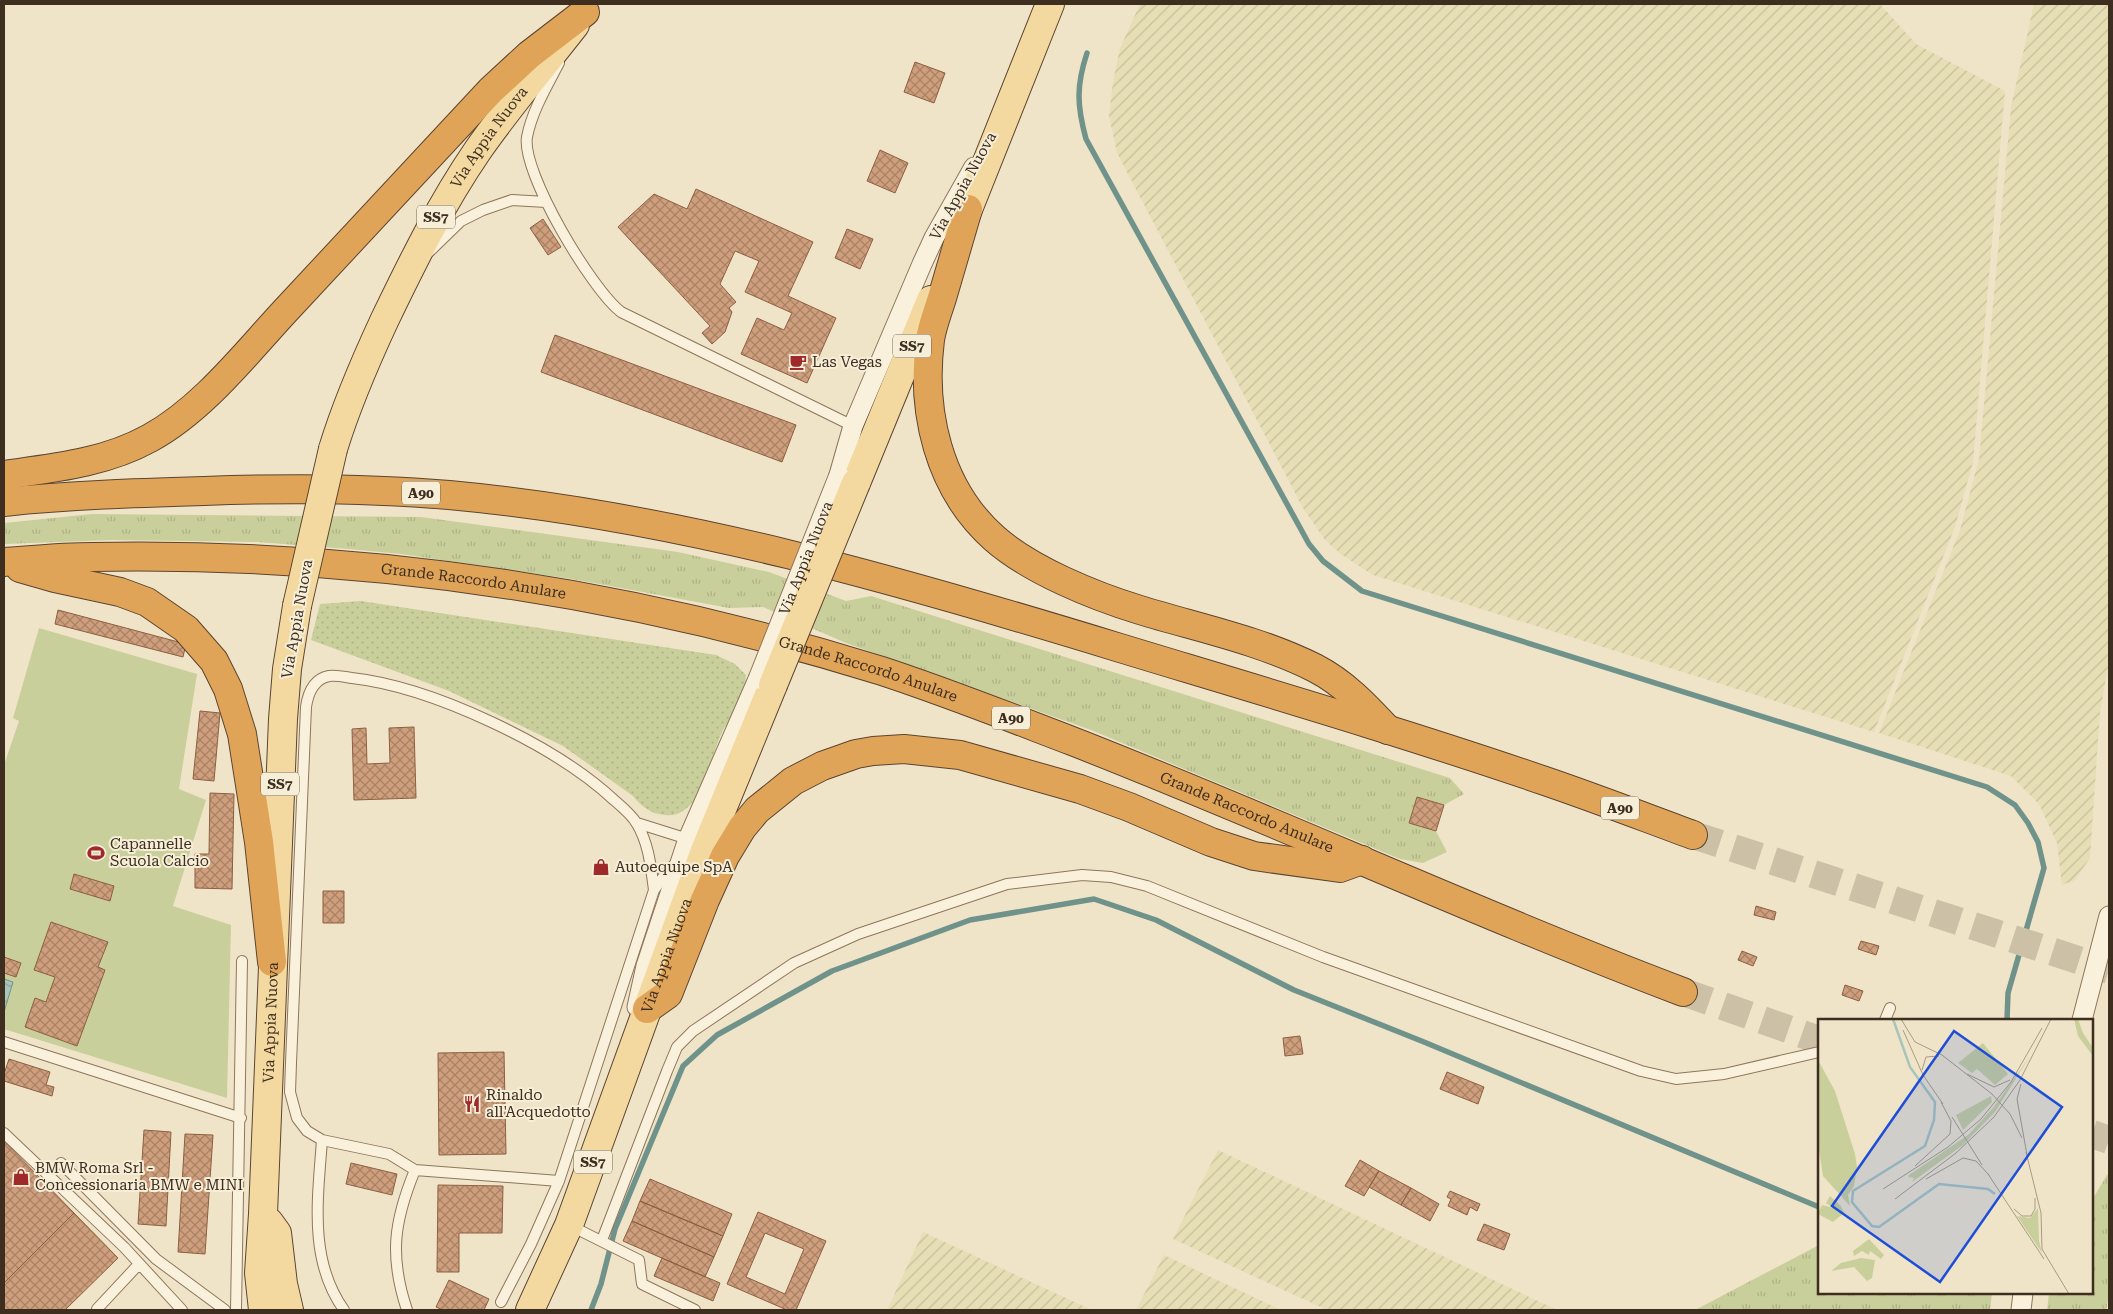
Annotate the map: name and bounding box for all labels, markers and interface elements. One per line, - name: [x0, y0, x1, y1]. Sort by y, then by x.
- street label: Via Appia Nuova: [447, 83, 531, 191]
- street label: Via Appia Nuova: [926, 129, 1000, 243]
- road number: SS7: [417, 206, 455, 228]
- road number: SS7: [893, 334, 931, 358]
- cafe icon: Las Vegas: [788, 352, 808, 372]
- place label: Las Vegas: [812, 353, 882, 371]
- road number: A90: [402, 482, 440, 504]
- street label: Via Appia Nuova: [775, 499, 837, 618]
- street label: Via Appia Nuova: [278, 558, 316, 680]
- street label: Grande Raccordo Anulare: [380, 560, 568, 603]
- street label: Grande Raccordo Anulare: [777, 633, 960, 706]
- road number: A90: [992, 706, 1030, 730]
- street label: Grande Raccordo Anulare: [1157, 768, 1336, 857]
- road number: SS7: [261, 772, 299, 796]
- road number: A90: [1601, 796, 1639, 820]
- place label: Capannelle Scuola Calcio: [110, 835, 209, 870]
- sports icon: Capannelle Scuola Calcio: [86, 843, 106, 863]
- shop icon: Autoequipe SpA: [591, 857, 611, 877]
- place label: Autoequipe SpA: [615, 858, 733, 876]
- street label: Via Appia Nuova: [638, 896, 696, 1016]
- street label: Via Appia Nuova: [259, 962, 282, 1083]
- inset map: [1818, 1019, 2093, 1294]
- place label: Rinaldo all'Acquedotto: [486, 1086, 591, 1121]
- restaurant icon: Rinaldo all'Acquedotto: [462, 1094, 482, 1114]
- road number: SS7: [574, 1150, 612, 1174]
- place label: BMW Roma Srl - Concessionaria BMW e MINI: [35, 1159, 243, 1194]
- shop icon: BMW Roma Srl - Concessionaria BMW e MINI: [11, 1167, 31, 1187]

